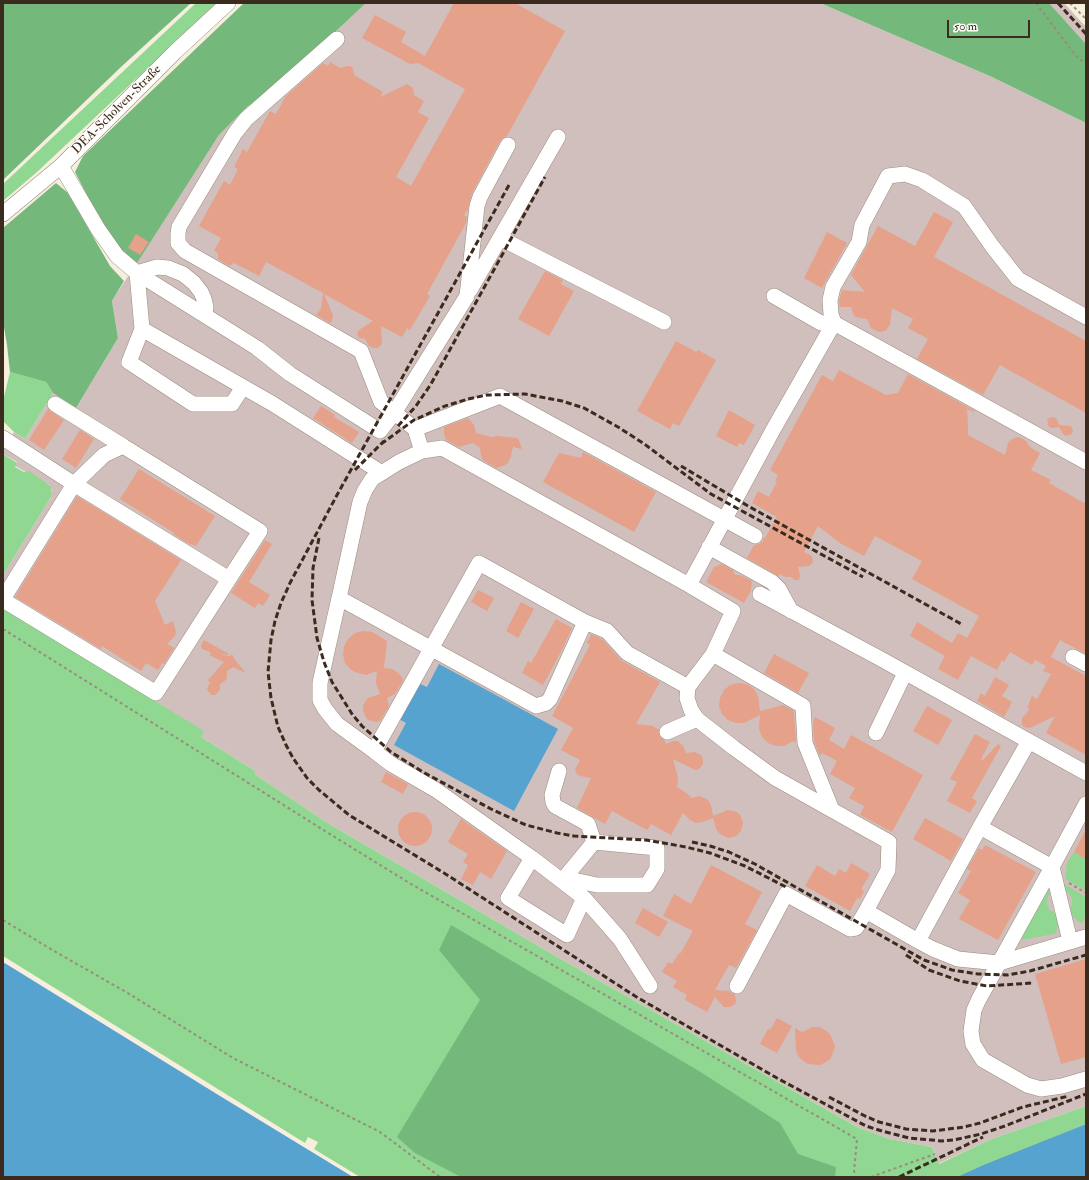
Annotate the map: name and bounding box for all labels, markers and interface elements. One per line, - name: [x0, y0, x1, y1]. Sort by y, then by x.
- scale bar: [949, 12, 1032, 38]
- text: 50 m: [954, 19, 977, 34]
- street label: DEA-Scholven-Straße: [69, 62, 165, 158]

